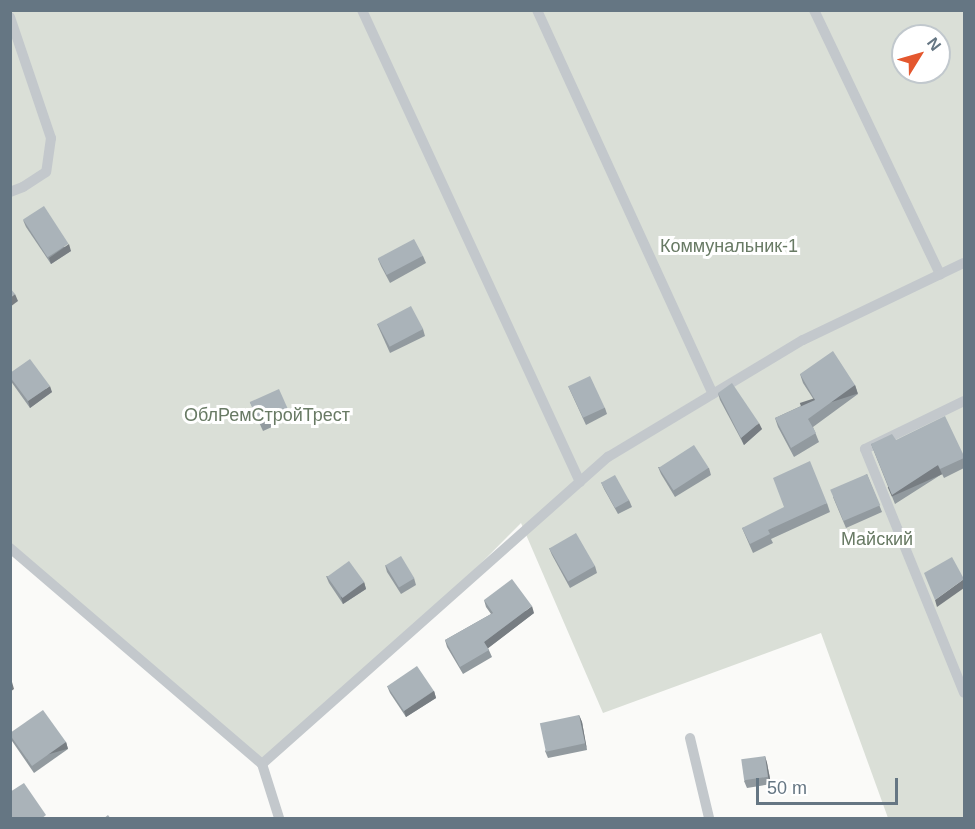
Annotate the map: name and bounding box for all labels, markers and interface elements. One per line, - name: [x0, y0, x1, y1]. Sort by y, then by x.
- north arrow: [891, 24, 951, 84]
- text: N: [924, 34, 944, 54]
- park label: Коммунальник-1: [660, 235, 798, 257]
- park label: ОблРемСтройТрест: [184, 404, 350, 426]
- park label: Майский: [841, 528, 913, 550]
- scale bar: [759, 766, 902, 804]
- text: 50 m: [767, 778, 807, 798]

